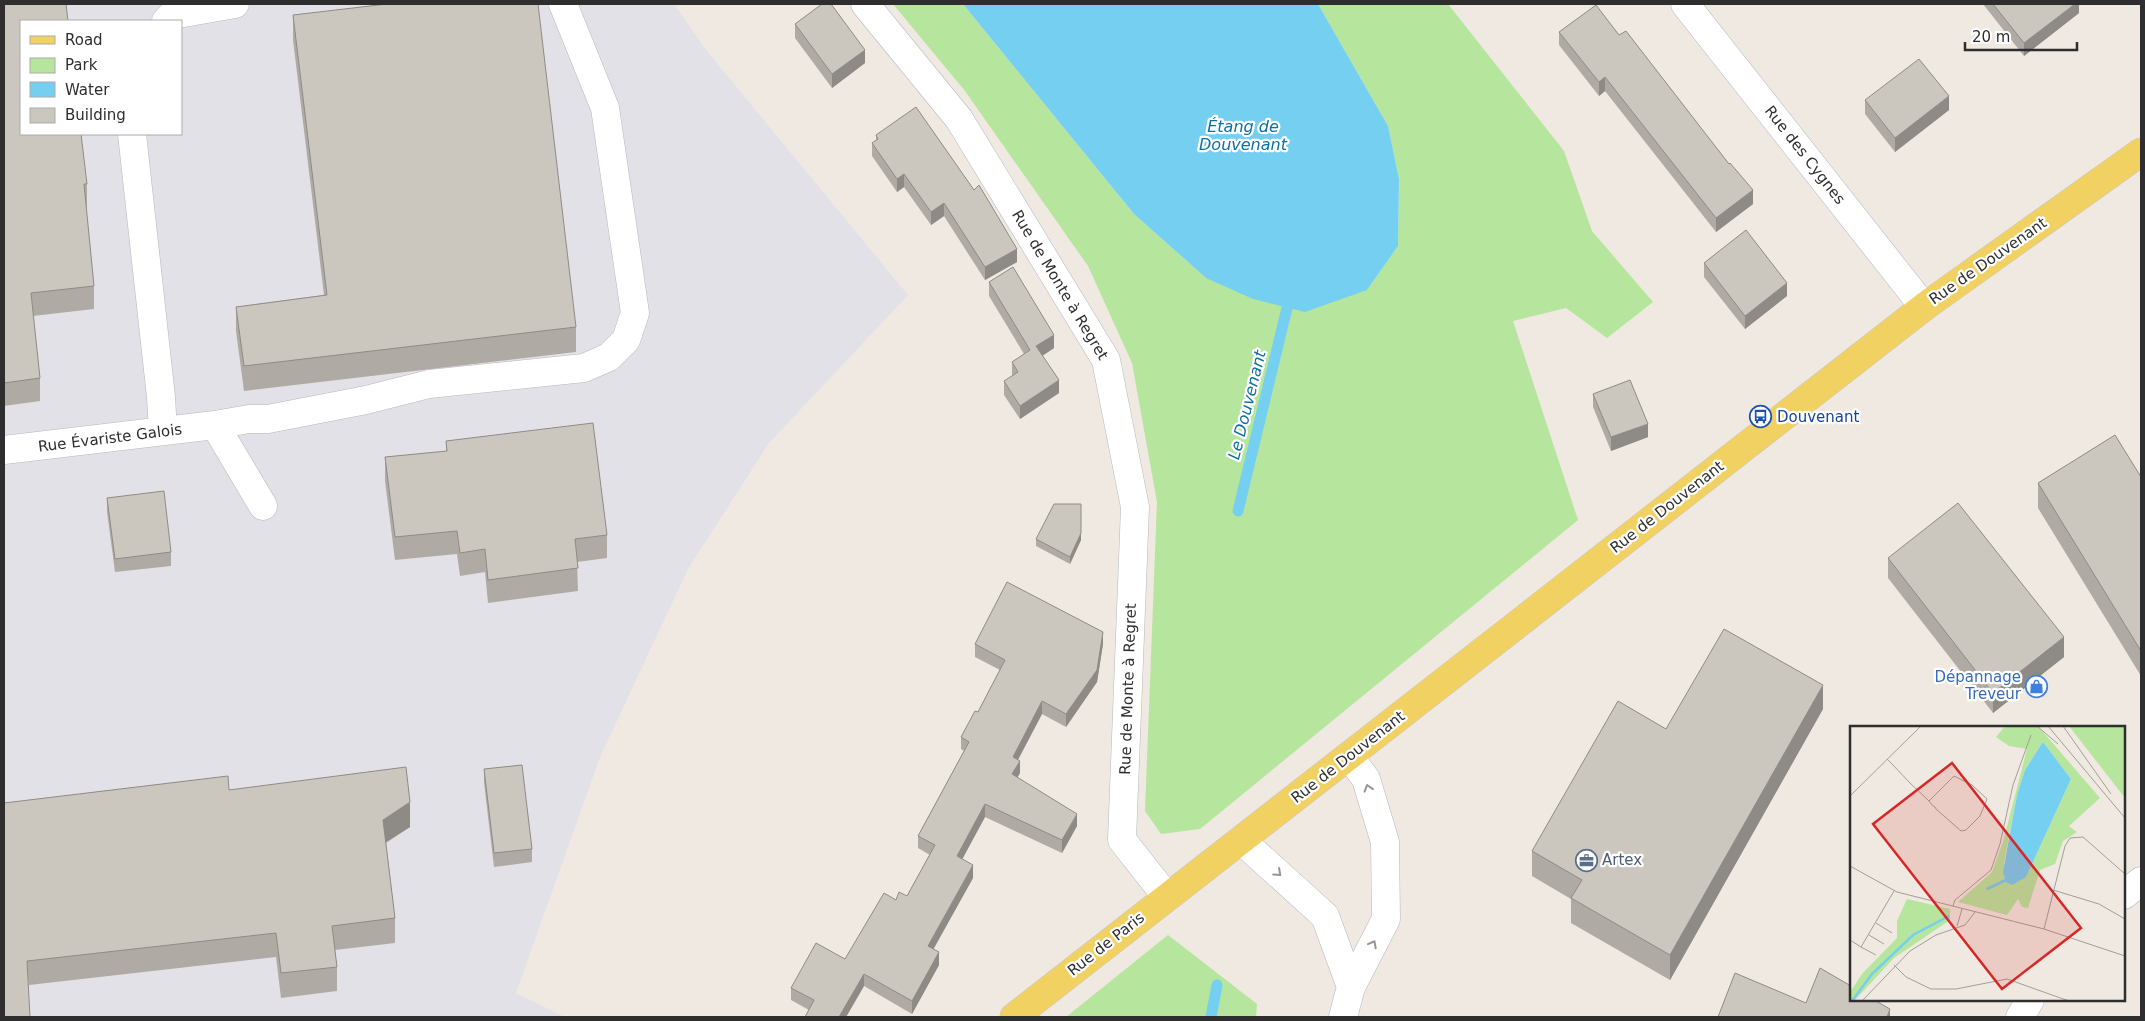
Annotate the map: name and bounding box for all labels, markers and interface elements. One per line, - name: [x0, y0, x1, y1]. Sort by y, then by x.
- legend: [20, 20, 182, 135]
- scale bar: [1965, 20, 2078, 52]
- text: 20 m: [1972, 28, 2010, 46]
- text: Road: [65, 31, 103, 49]
- text: Park: [65, 56, 98, 74]
- text: Water: [65, 81, 110, 99]
- street label: Rue des Cygnes: [1761, 102, 1849, 208]
- text: Building: [65, 106, 126, 124]
- water label: Étang de Douvenant: [1199, 117, 1288, 154]
- street label: Rue de Monte à Regret: [1008, 207, 1112, 363]
- street label: Rue de Douvenant: [1926, 214, 2050, 308]
- water label: Le Douvenant: [1224, 348, 1270, 462]
- bus stop icon: Douvenant: [1749, 405, 1773, 429]
- place label: Douvenant: [1777, 408, 1860, 426]
- street label: Rue Évariste Galois: [37, 419, 183, 456]
- street label: Rue de Douvenant: [1607, 457, 1727, 557]
- street label: Rue de Monte à Regret: [1116, 603, 1140, 775]
- place label: Dépannage Treveur: [1935, 668, 2022, 703]
- shop icon: Dépannage Treveur: [2025, 674, 2049, 698]
- street label: Rue de Douvenant: [1288, 707, 1408, 807]
- inset map: [1850, 726, 2125, 1001]
- one-way arrow: [1364, 784, 1374, 792]
- office icon: Artex: [1574, 848, 1598, 872]
- place label: Artex: [1602, 851, 1642, 869]
- one-way arrow: [1272, 867, 1281, 876]
- street label: Rue de Paris: [1064, 908, 1148, 980]
- one-way arrow: [1367, 941, 1377, 950]

